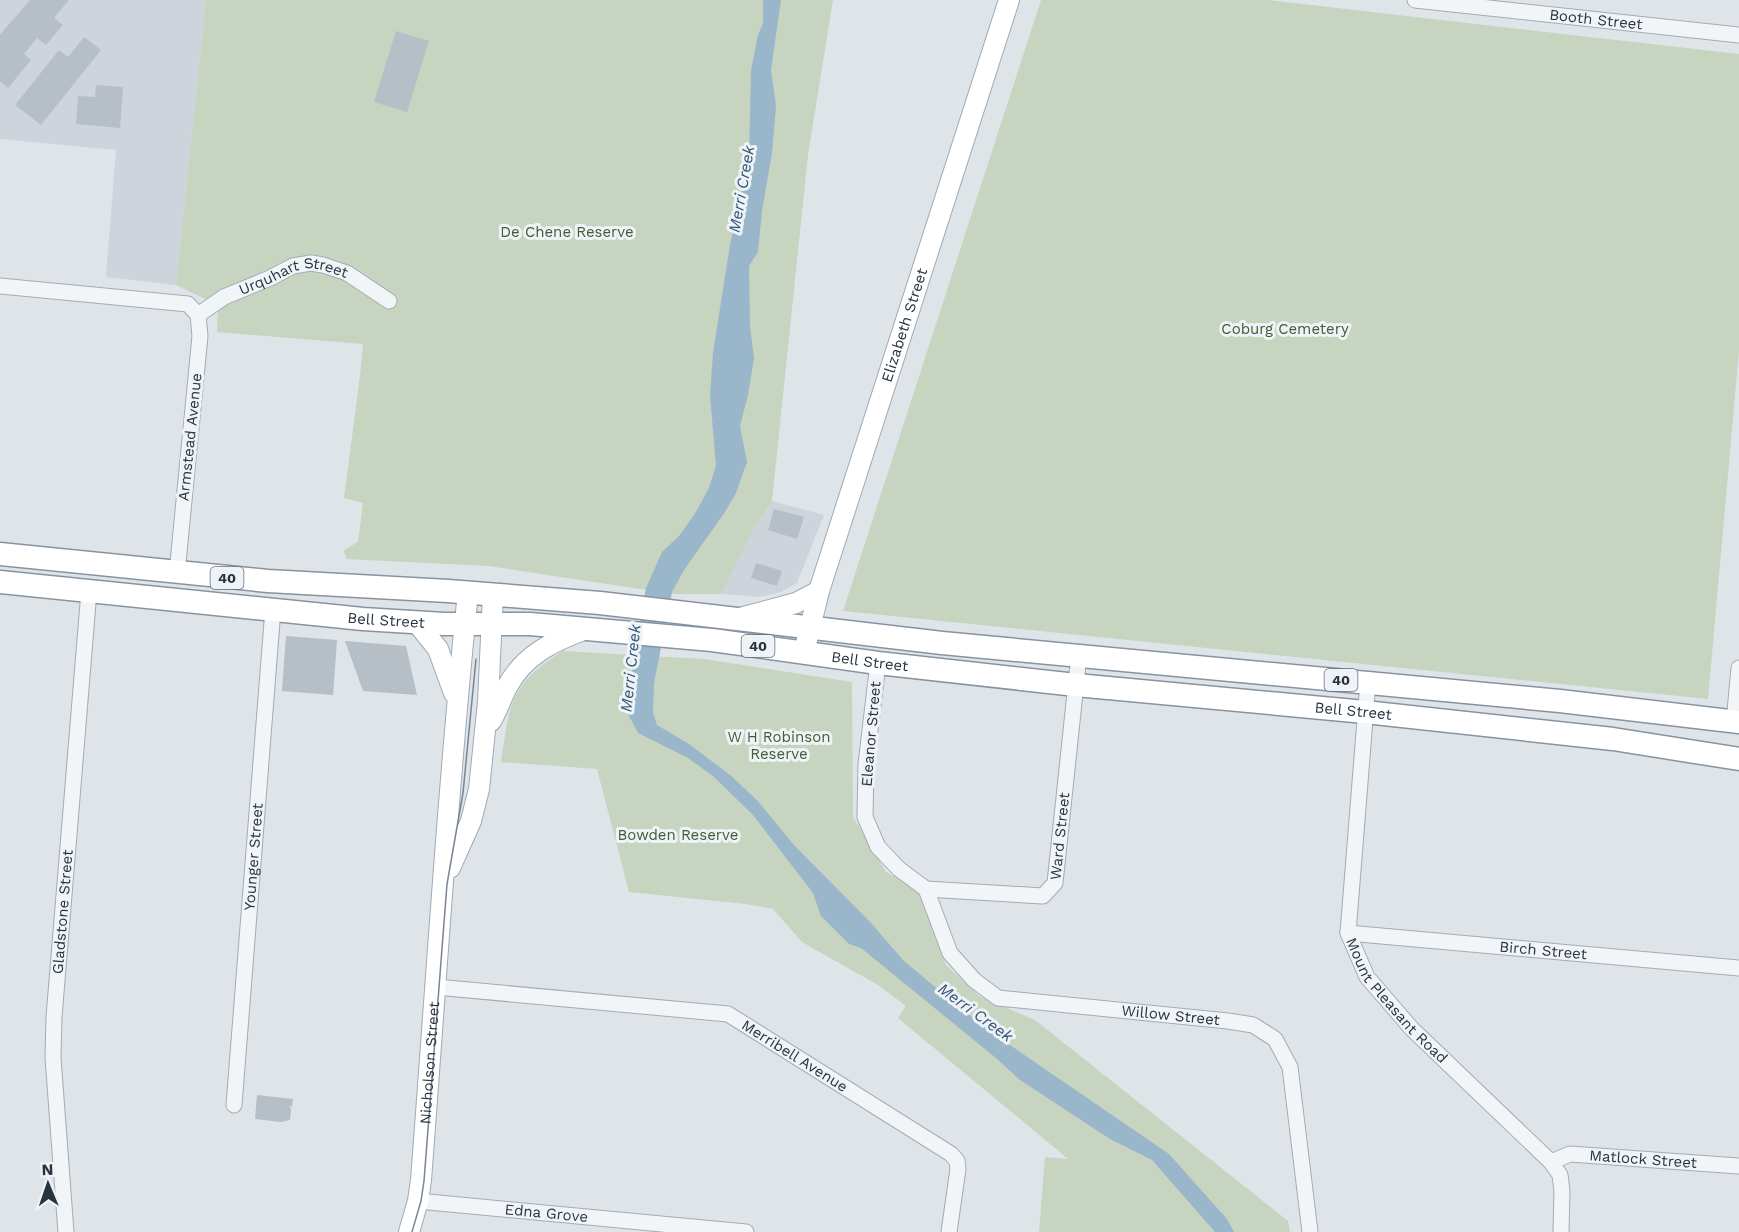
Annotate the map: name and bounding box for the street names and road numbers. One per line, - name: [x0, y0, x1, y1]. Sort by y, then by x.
- street label: Booth Street: [1548, 6, 1644, 34]
- street label: Urquhart Street: [236, 254, 351, 299]
- street label: Elizabeth Street: [878, 265, 931, 384]
- street label: Armstead Avenue: [174, 372, 206, 502]
- road number: 40: [210, 567, 244, 589]
- street label: Bell Street: [347, 608, 426, 632]
- road number: 40: [742, 635, 774, 657]
- street label: Bell Street: [830, 648, 910, 675]
- road number: 40: [1324, 669, 1358, 691]
- street label: Eleanor Street: [857, 680, 885, 787]
- street label: Bell Street: [1314, 698, 1393, 724]
- street label: Ward Street: [1046, 791, 1074, 881]
- street label: Younger Street: [240, 802, 267, 911]
- street label: Gladstone Street: [49, 848, 77, 975]
- street label: Mount Pleasant Road: [1342, 935, 1451, 1067]
- street label: Birch Street: [1499, 938, 1588, 963]
- street label: Nicholson Street: [416, 1000, 443, 1125]
- street label: Willow Street: [1121, 1001, 1221, 1029]
- street label: Merribell Avenue: [738, 1016, 851, 1096]
- street label: Matlock Street: [1589, 1146, 1698, 1172]
- street label: Edna Grove: [504, 1200, 589, 1226]

